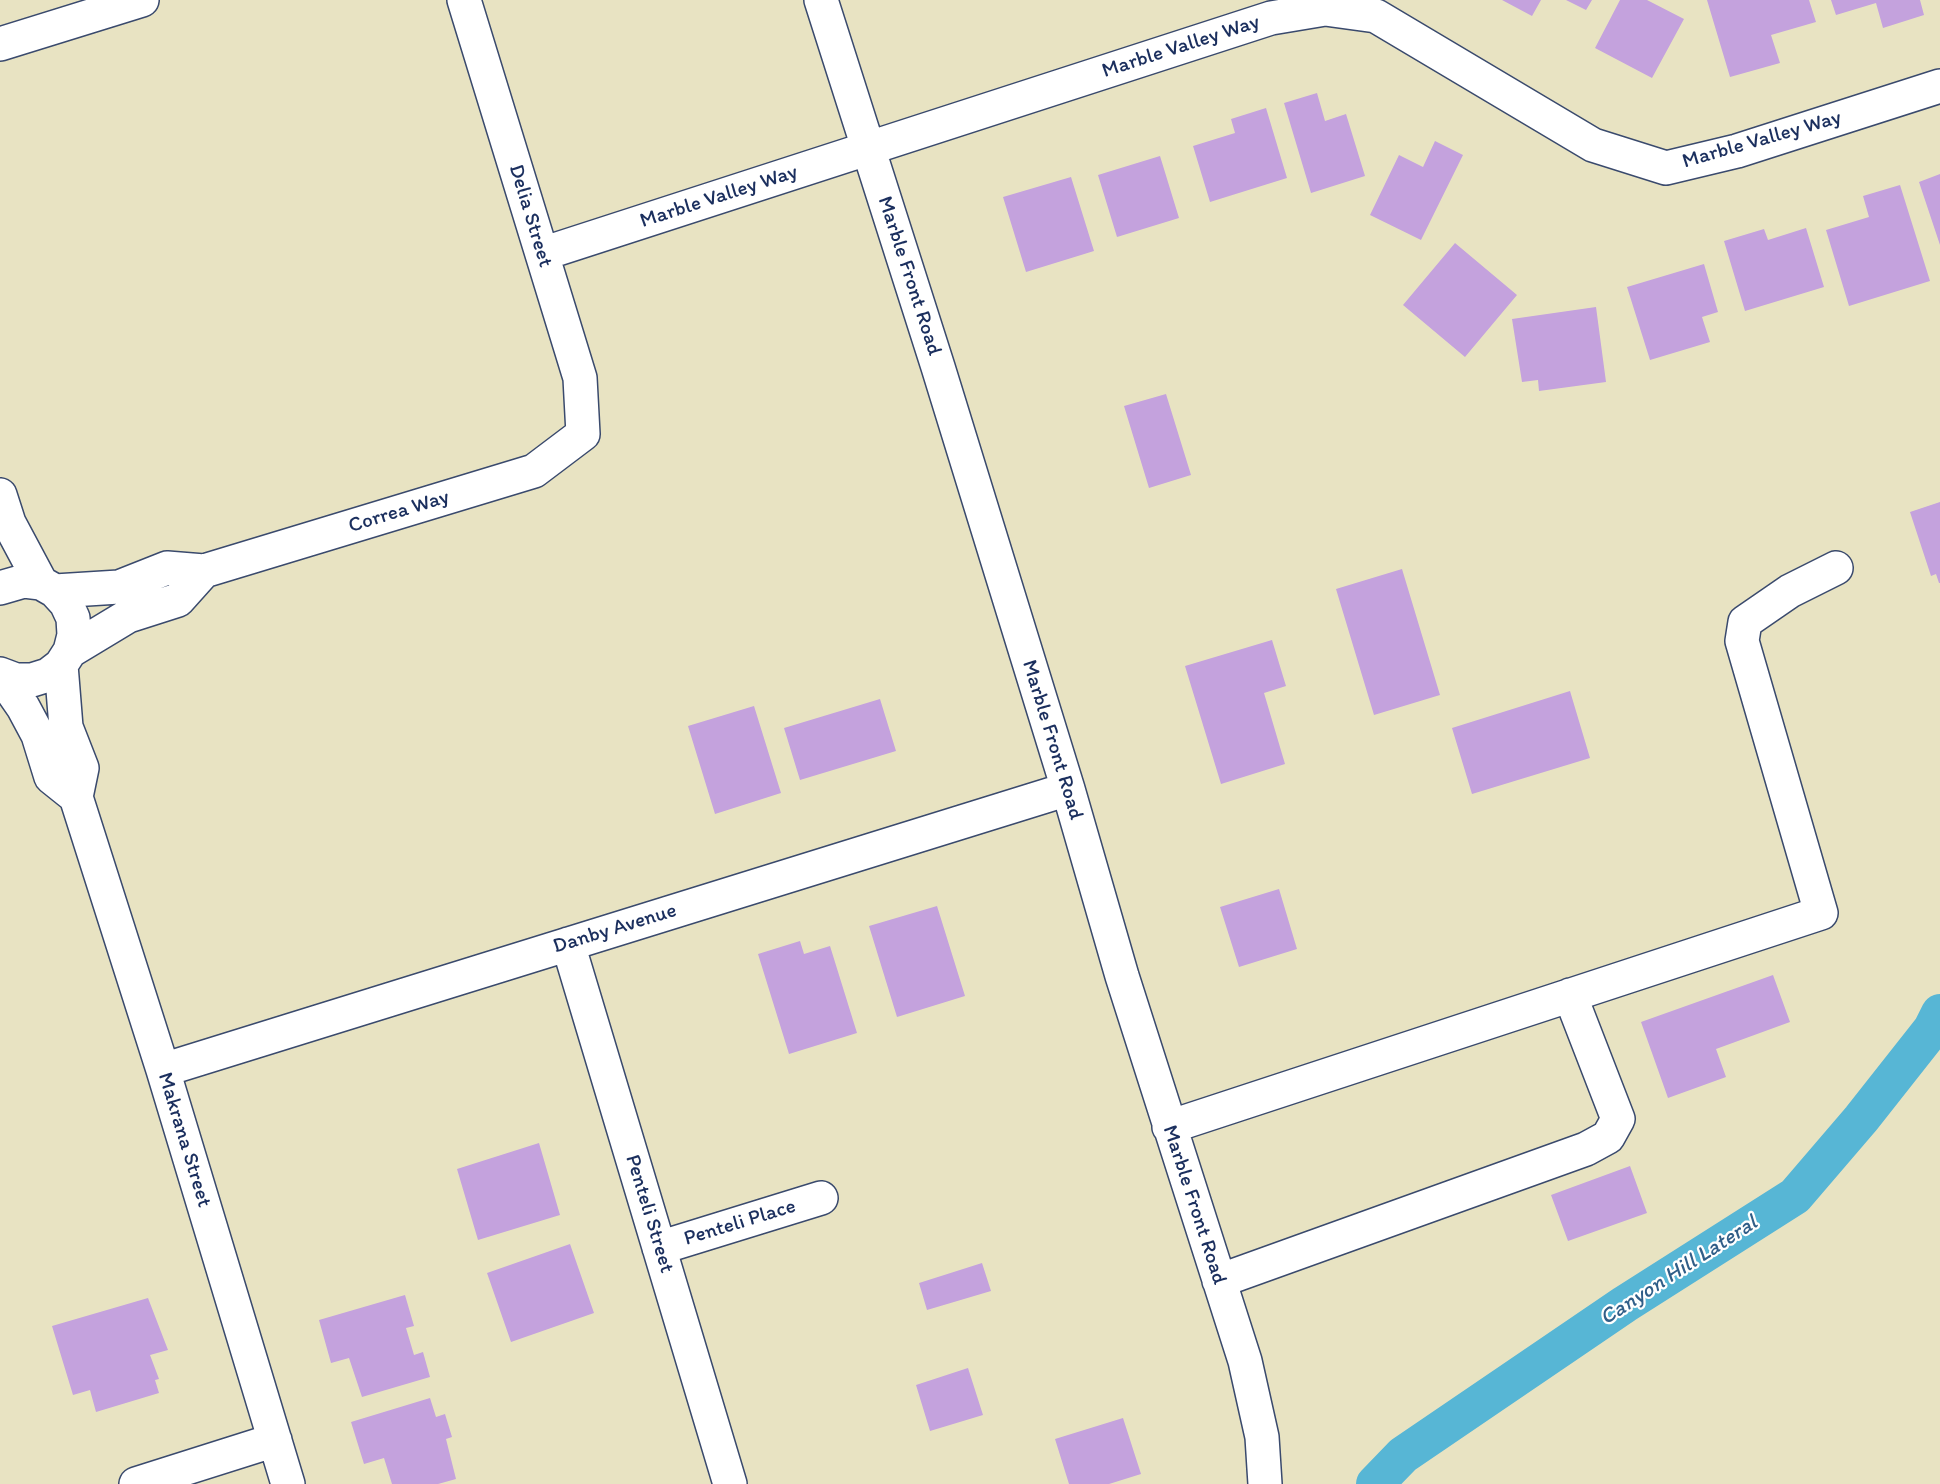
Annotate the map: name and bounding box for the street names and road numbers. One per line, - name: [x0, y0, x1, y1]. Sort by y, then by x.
- street label: Marble Valley Way: [1099, 10, 1263, 84]
- street label: Marble Valley Way: [1680, 105, 1844, 175]
- street label: Marble Valley Way: [637, 160, 801, 234]
- street label: Delia Street: [502, 161, 558, 271]
- street label: Marble Front Road: [871, 193, 947, 359]
- street label: Correa Way: [346, 485, 452, 539]
- street label: Marble Front Road: [1016, 657, 1088, 823]
- street label: Danby Avenue: [550, 898, 680, 960]
- street label: Makrana Street: [152, 1070, 216, 1210]
- street label: Marble Front Road: [1156, 1122, 1232, 1288]
- street label: Penteli Street: [619, 1152, 679, 1276]
- street label: Penteli Place: [681, 1194, 799, 1252]

